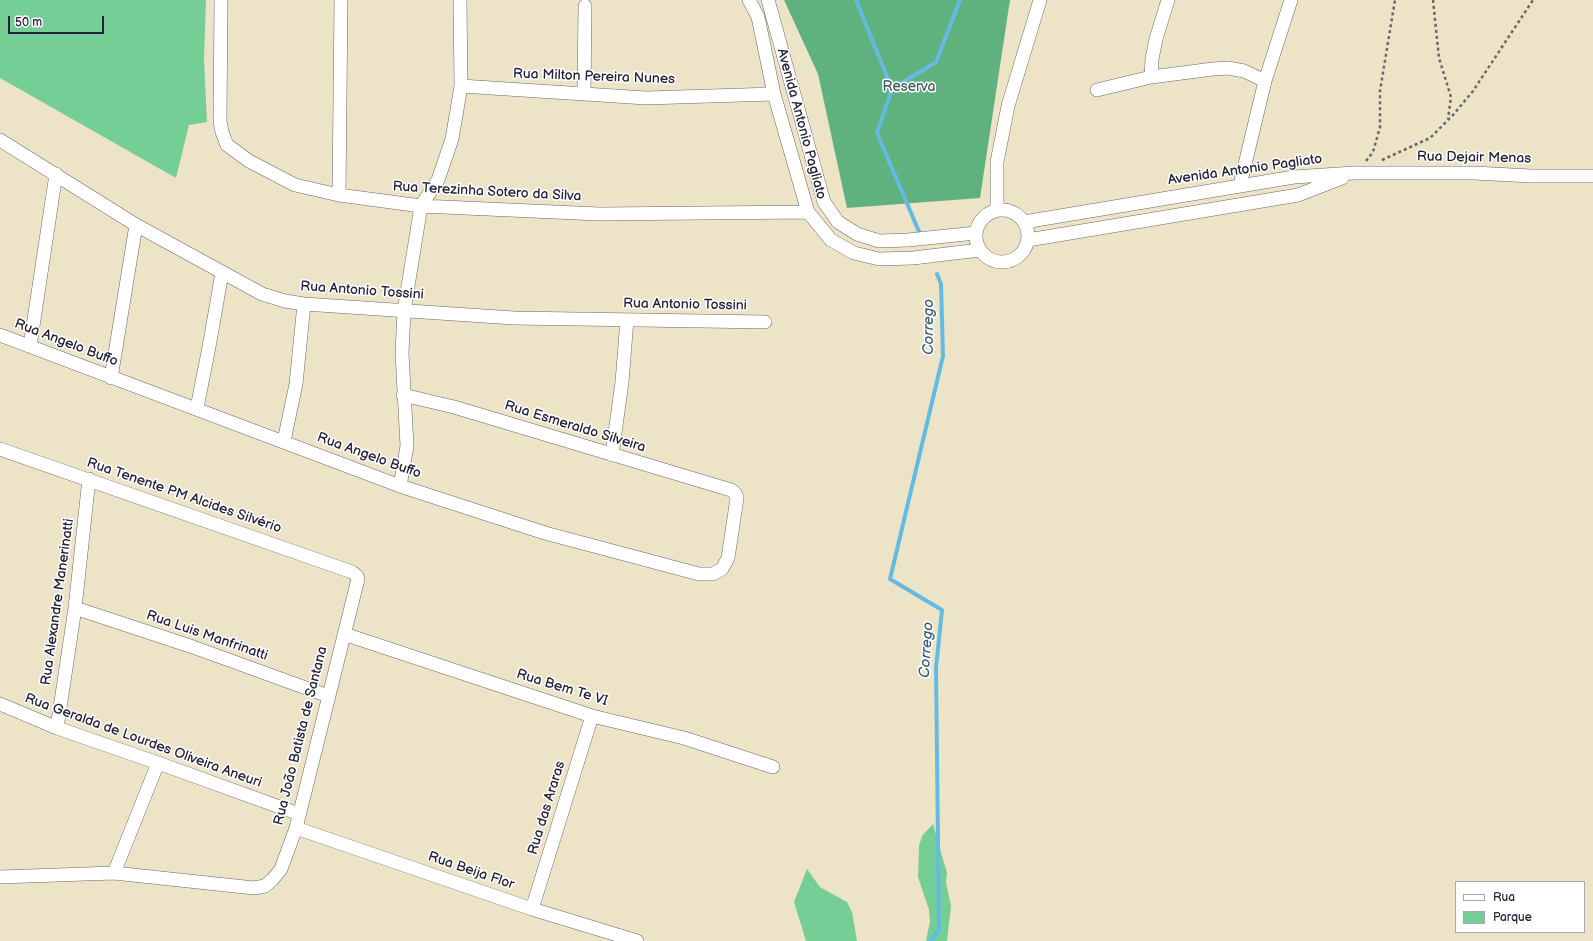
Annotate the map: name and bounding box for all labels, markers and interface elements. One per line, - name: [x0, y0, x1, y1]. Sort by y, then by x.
- scale bar: [10, 8, 106, 34]
- text: 50 m: [15, 15, 42, 30]
- street label: Avenida Antonio Pagliato: [773, 47, 829, 201]
- street label: Rua Milton Pereira Nunes: [513, 66, 675, 88]
- park label: Reserva: [882, 79, 936, 95]
- street label: Rua Dejair Menas: [1417, 149, 1531, 167]
- street label: Avenida Antonio Pagliato: [1167, 151, 1323, 189]
- street label: Rua Terezinha Sotero da Silva: [392, 179, 582, 205]
- street label: Rua Antonio Tossini: [300, 278, 424, 304]
- street label: Rua Antonio Tossini: [623, 296, 747, 314]
- water label: Corrego: [920, 299, 938, 355]
- street label: Rua Angelo Buffo: [12, 316, 120, 370]
- street label: Rua Esmeraldo Silveira: [502, 398, 648, 456]
- street label: Rua Angelo Buffo: [315, 429, 423, 483]
- street label: Rua Tenente PM Alcides Silvério: [84, 455, 284, 537]
- street label: Rua Alexandre Manerinatti: [38, 518, 78, 686]
- street label: Rua Luis Manfrinatti: [144, 607, 270, 665]
- water label: Corrego: [916, 621, 938, 679]
- street label: Rua João Batista de Santana: [271, 645, 331, 827]
- street label: Rua Bem Te VI: [514, 666, 610, 710]
- street label: Rua Geralda de Lourdes Oliveira Aneuri: [22, 690, 264, 792]
- street label: Rua das Araras: [525, 759, 569, 857]
- street label: Rua Beija Flor: [426, 848, 516, 894]
- legend: [1455, 881, 1585, 933]
- text: Rua: [1493, 890, 1515, 905]
- text: Parque: [1493, 910, 1532, 925]

